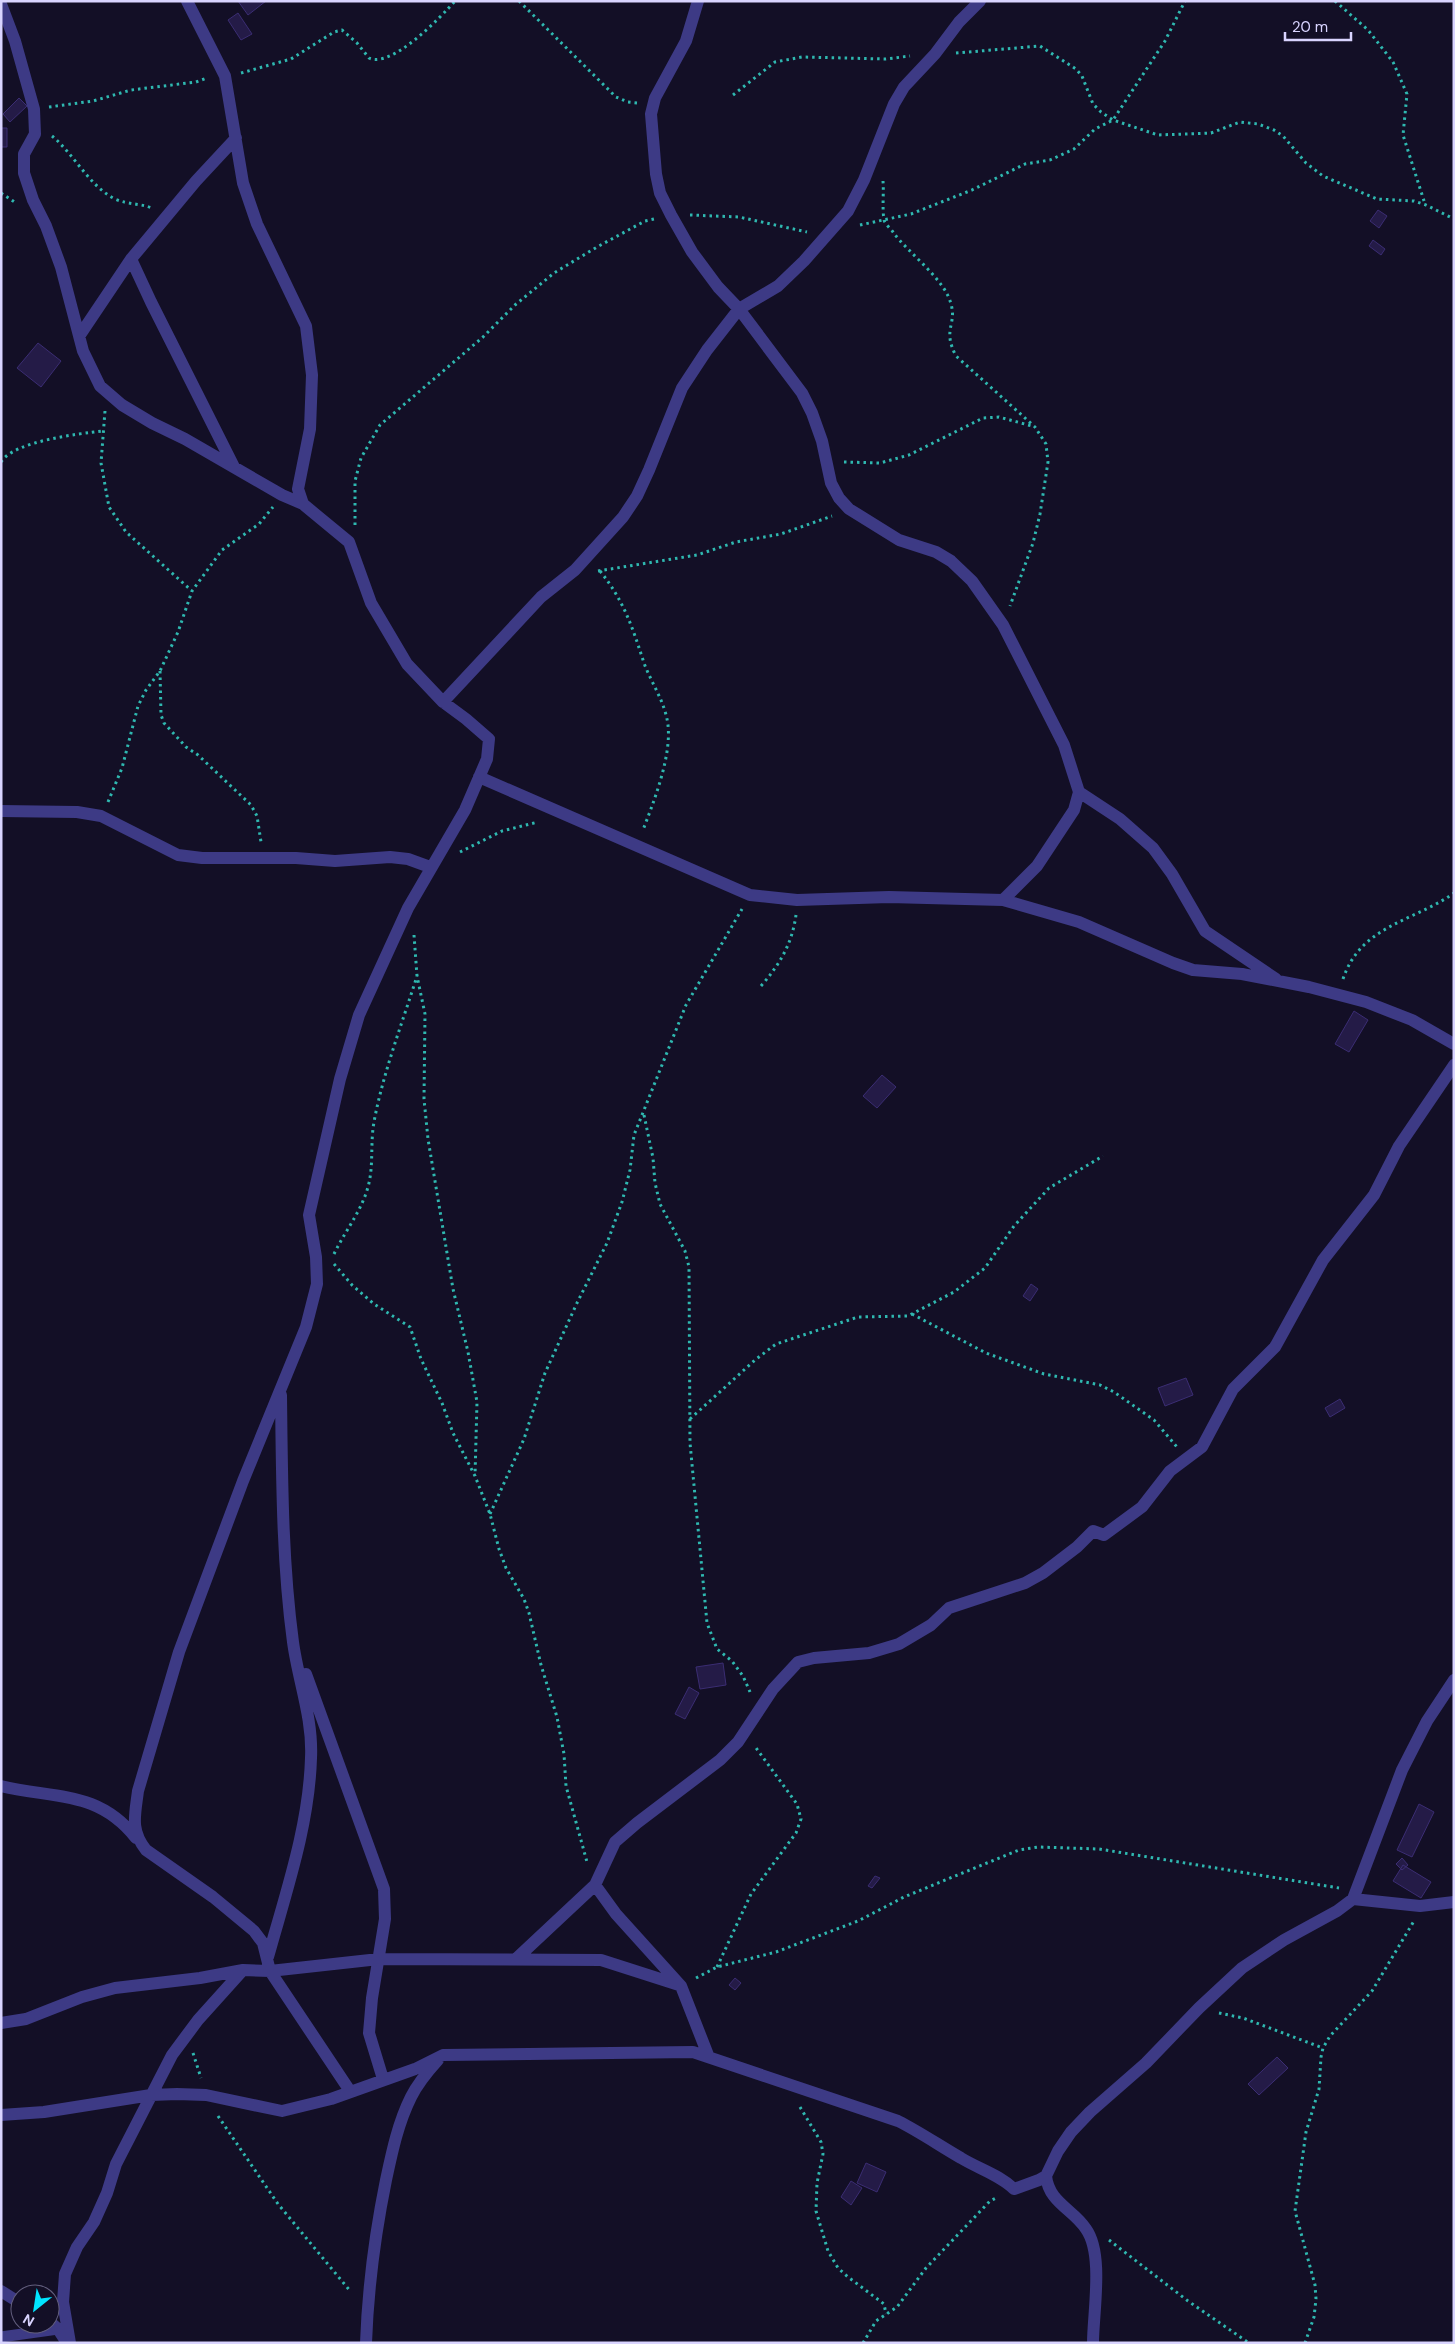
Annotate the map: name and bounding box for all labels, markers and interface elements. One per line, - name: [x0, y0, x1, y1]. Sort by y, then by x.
- scale bar: [1285, 10, 1351, 42]
- text: 20 m: [1292, 17, 1328, 37]
- north arrow: [10, 2284, 60, 2334]
- text: N: [20, 2310, 37, 2331]

